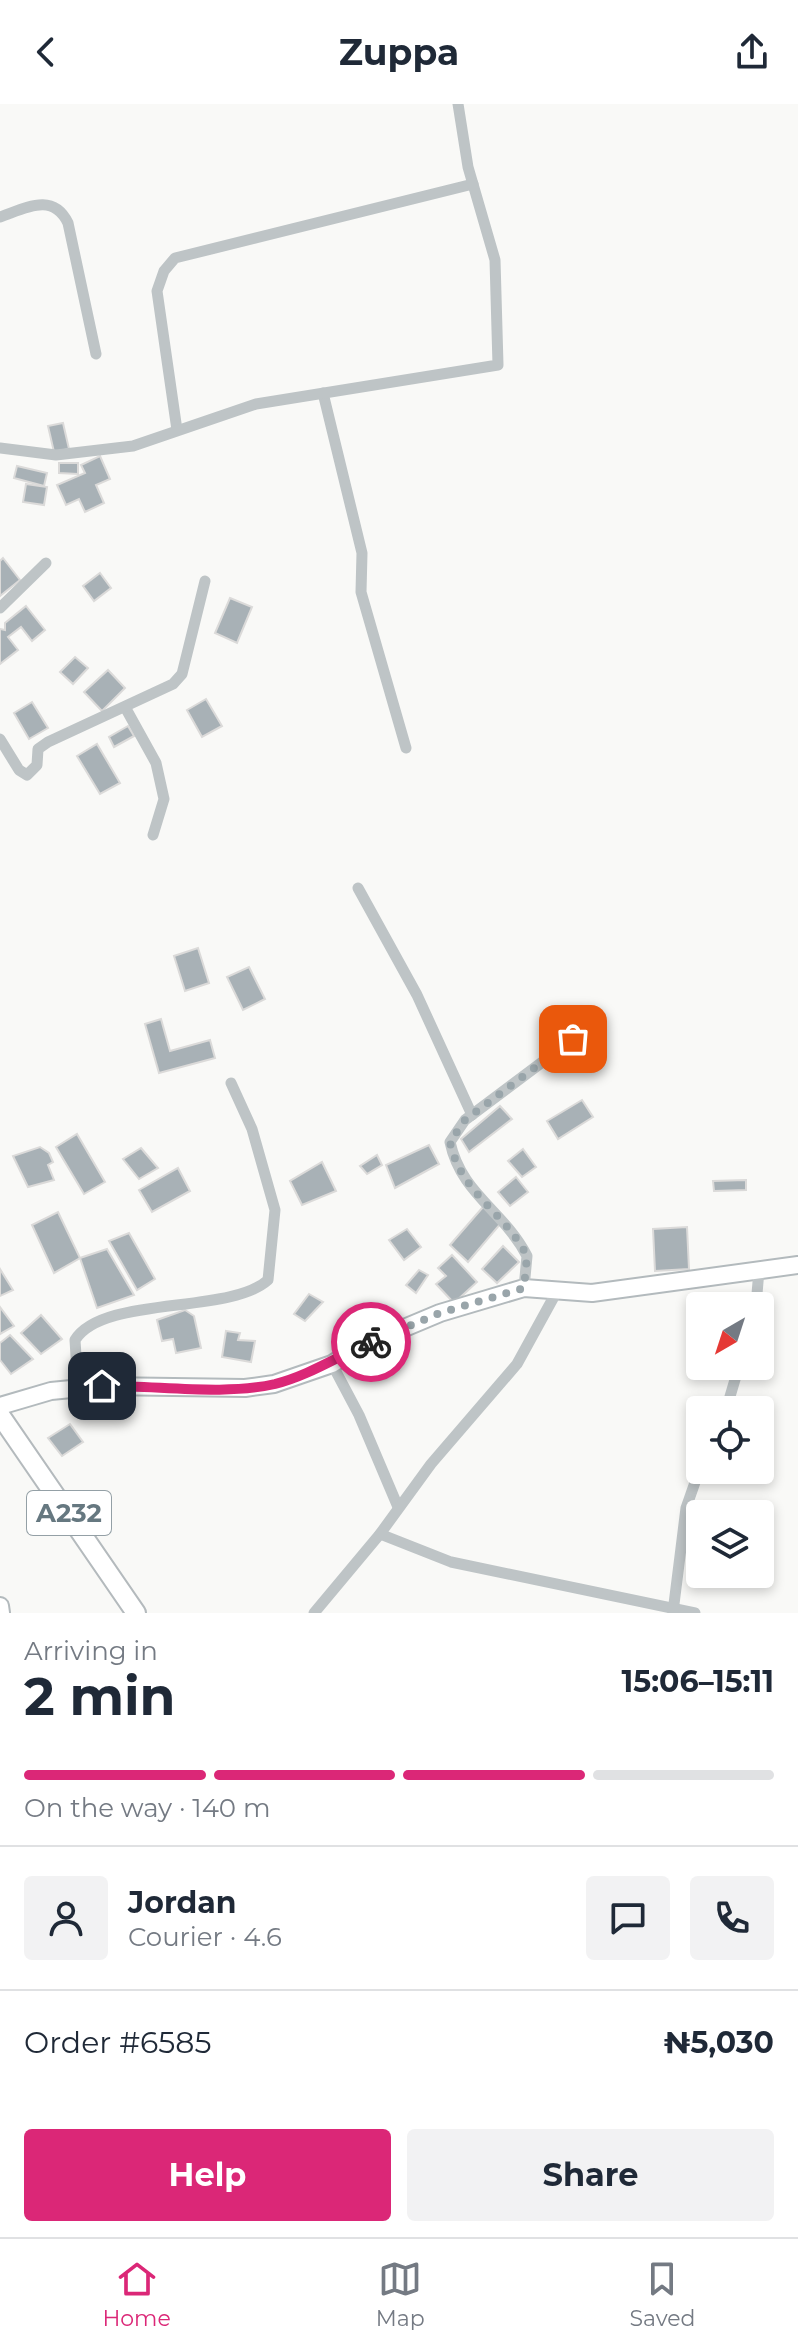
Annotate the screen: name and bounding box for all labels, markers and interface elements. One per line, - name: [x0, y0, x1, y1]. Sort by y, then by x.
- icon: back: [24, 30, 68, 74]
- text: Zuppa: [339, 30, 459, 74]
- icon: share: [730, 30, 774, 74]
- pin: [539, 1005, 607, 1073]
- icon: bag: [551, 1017, 595, 1061]
- north arrow: [686, 1292, 774, 1380]
- map controls: [686, 1292, 774, 1588]
- courier: [331, 1302, 411, 1382]
- icon: bike: [349, 1320, 393, 1364]
- pin: [68, 1352, 136, 1420]
- icon: home: [80, 1364, 124, 1408]
- button: locate: [686, 1396, 774, 1484]
- road number: A232: [27, 1491, 111, 1535]
- button: layers: [686, 1500, 774, 1588]
- text: Arriving in: [24, 1635, 158, 1667]
- text: 15:06–15:11: [622, 1663, 774, 1700]
- text: 2 min: [24, 1665, 176, 1728]
- text: On the way · 140 m: [24, 1792, 270, 1824]
- button: person: [24, 1876, 108, 1960]
- button: chat: [586, 1876, 670, 1960]
- button: phone: [690, 1876, 774, 1960]
- text: Jordan: [128, 1884, 237, 1921]
- text: Courier · 4.6: [128, 1921, 282, 1953]
- text: Order #6585: [24, 2024, 211, 2061]
- text: ₦5,030: [663, 2024, 774, 2061]
- button: Help: [24, 2129, 391, 2221]
- button: Share: [407, 2129, 774, 2221]
- tab: Home: [102, 2257, 171, 2332]
- tab: Map: [376, 2257, 425, 2332]
- tab: Saved: [629, 2257, 696, 2332]

